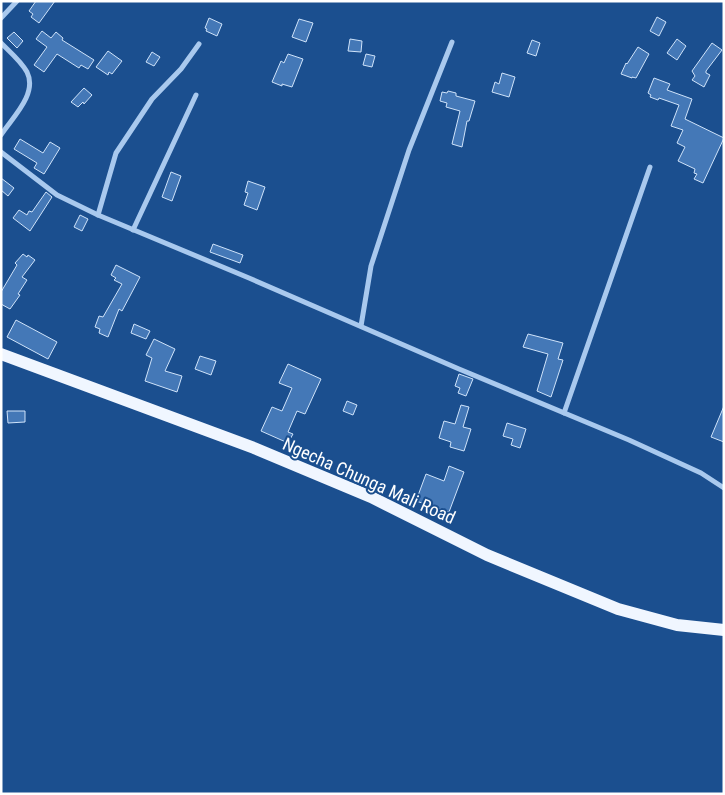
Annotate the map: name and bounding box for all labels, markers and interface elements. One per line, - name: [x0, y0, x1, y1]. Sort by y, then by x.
- street label: Ngecha Chunga Mali Road: [280, 433, 459, 528]

